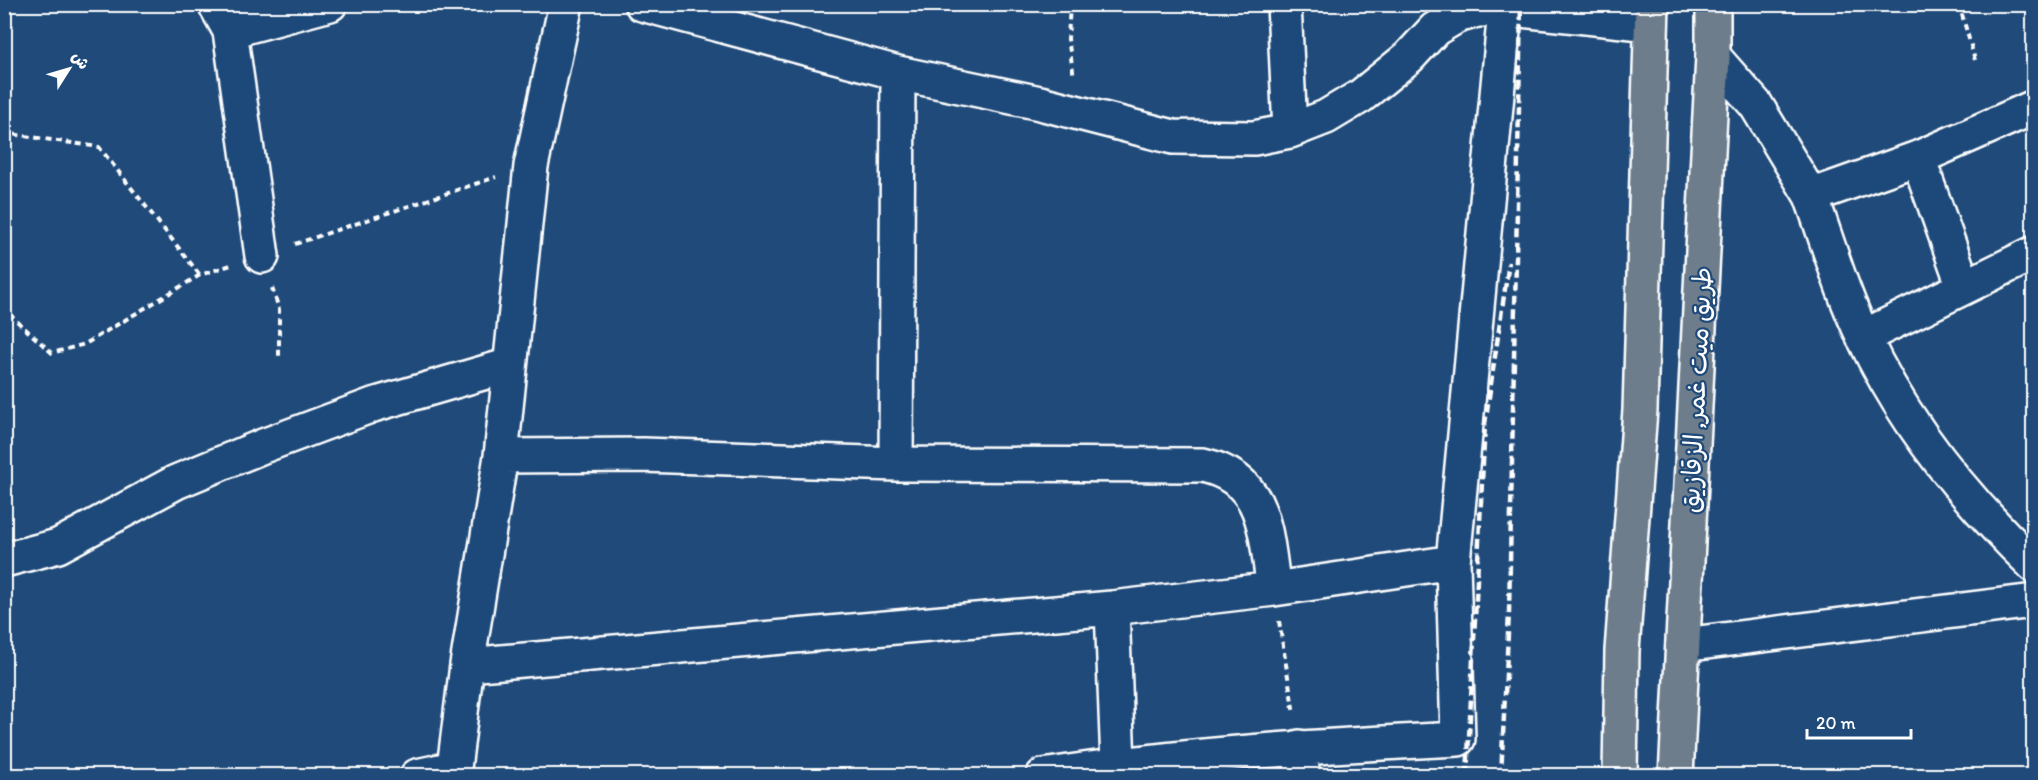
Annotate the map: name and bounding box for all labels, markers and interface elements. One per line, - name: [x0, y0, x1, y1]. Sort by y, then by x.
- north arrow: [39, 39, 99, 99]
- text: ش: [68, 48, 93, 73]
- street label: طريق ميت غمر, الزقازيق: [1674, 266, 1718, 514]
- scale bar: [1807, 702, 1910, 740]
- text: 20 m: [1816, 712, 1856, 734]

